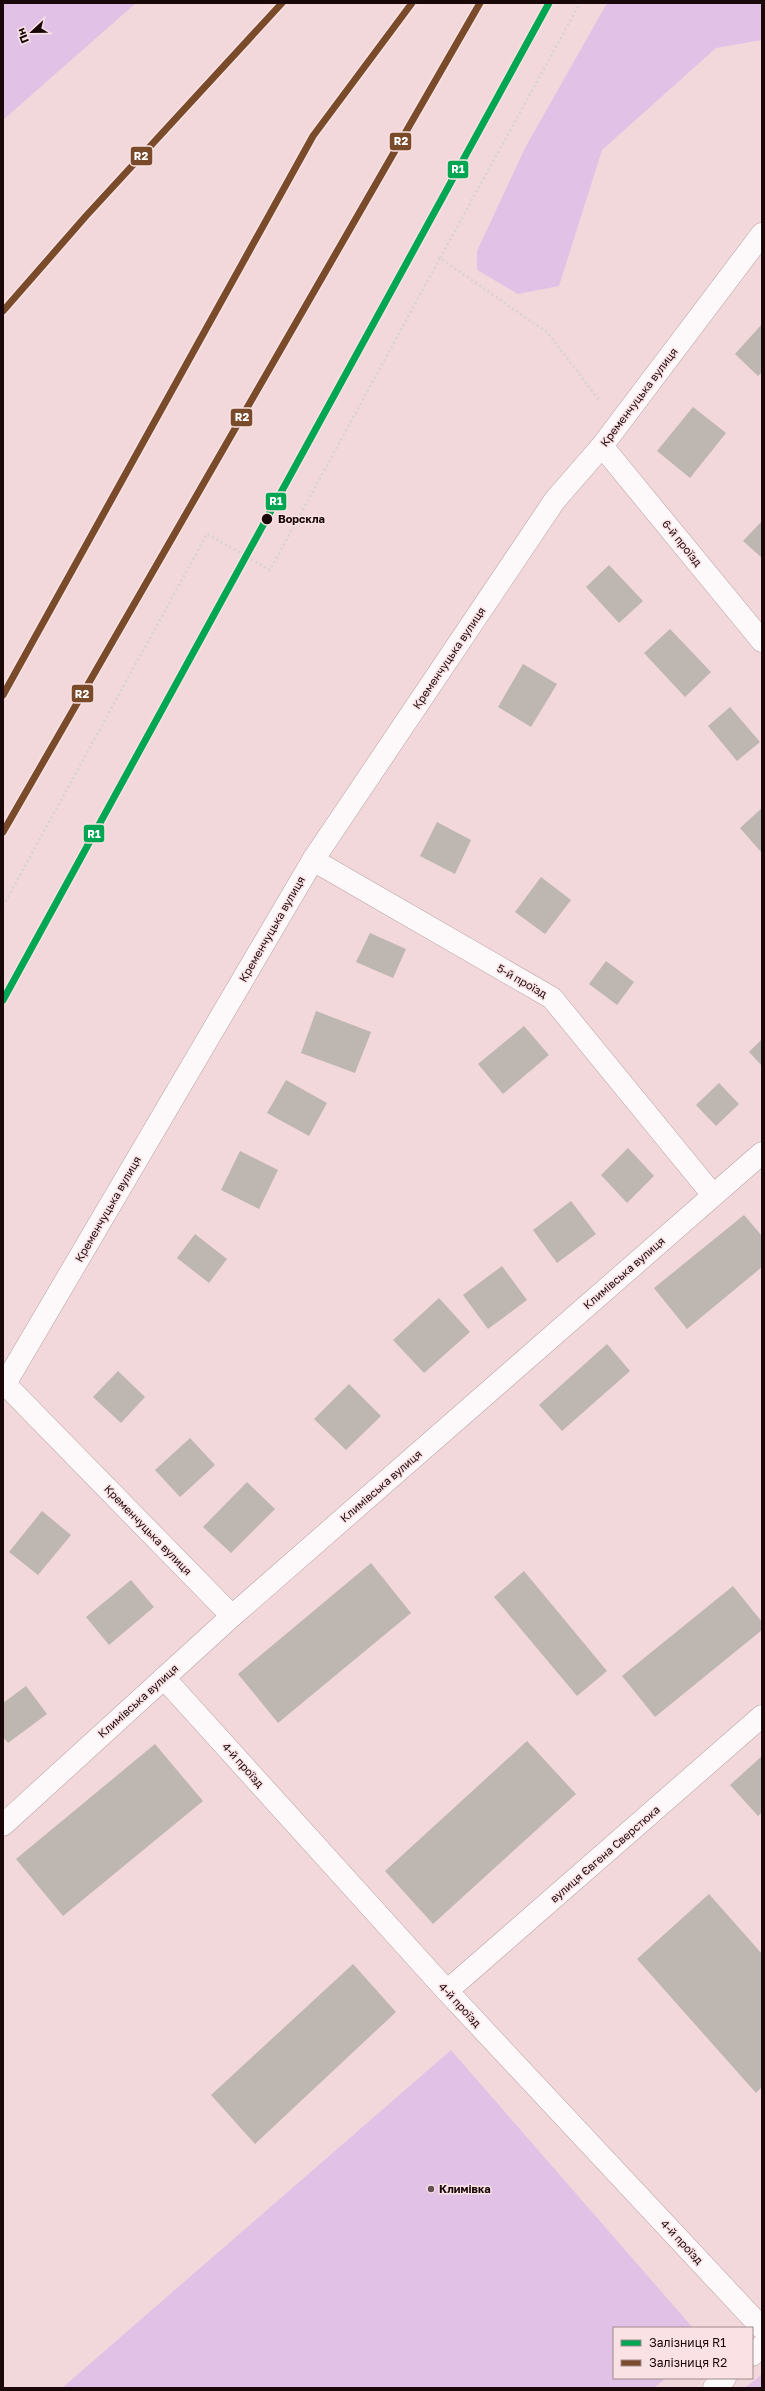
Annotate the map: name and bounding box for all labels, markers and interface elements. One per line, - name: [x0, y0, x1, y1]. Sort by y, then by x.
- north arrow: [12, 12, 52, 52]
- text: Пн: [13, 26, 31, 45]
- line badge: R2: [389, 132, 412, 151]
- text: R2: [394, 134, 408, 147]
- line badge: R2: [130, 146, 153, 166]
- text: R2: [134, 149, 148, 162]
- line badge: R1: [447, 160, 469, 179]
- text: R1: [451, 162, 465, 175]
- street label: Кременчуцька вулиця: [597, 345, 680, 449]
- line badge: R2: [230, 408, 253, 427]
- text: R2: [235, 410, 249, 423]
- line badge: R1: [265, 492, 287, 511]
- text: R1: [269, 494, 283, 507]
- marker: Ворскла: [260, 512, 274, 526]
- place label: Ворскла: [278, 512, 325, 525]
- street label: 6-й проїзд: [660, 517, 705, 569]
- street label: Кременчуцька вулиця: [410, 604, 488, 711]
- line badge: R2: [71, 684, 94, 703]
- text: R2: [75, 687, 89, 700]
- line badge: R1: [83, 824, 105, 843]
- text: R1: [87, 827, 101, 840]
- street label: Кременчуцька вулиця: [236, 873, 307, 984]
- street label: 5-й проїзд: [495, 961, 550, 1000]
- street label: Кременчуцька вулиця: [72, 1153, 143, 1264]
- street label: Климівська вулиця: [580, 1234, 667, 1311]
- street label: Климівська вулиця: [337, 1447, 424, 1524]
- street label: Кременчуцька вулиця: [102, 1482, 195, 1577]
- street label: Климівська вулиця: [95, 1661, 180, 1740]
- street label: 4-й проїзд: [220, 1740, 267, 1790]
- street label: вулиця Євгена Сверстюка: [547, 1802, 662, 1905]
- street label: 4-й проїзд: [437, 1980, 484, 2030]
- place label: Климівка: [439, 2182, 491, 2195]
- marker: Климівка: [426, 2184, 436, 2194]
- street label: 4-й проїзд: [659, 2217, 706, 2267]
- legend: [613, 2327, 753, 2379]
- text: Залізниця R1: [649, 2335, 726, 2350]
- text: Залізниця R2: [649, 2355, 727, 2370]

